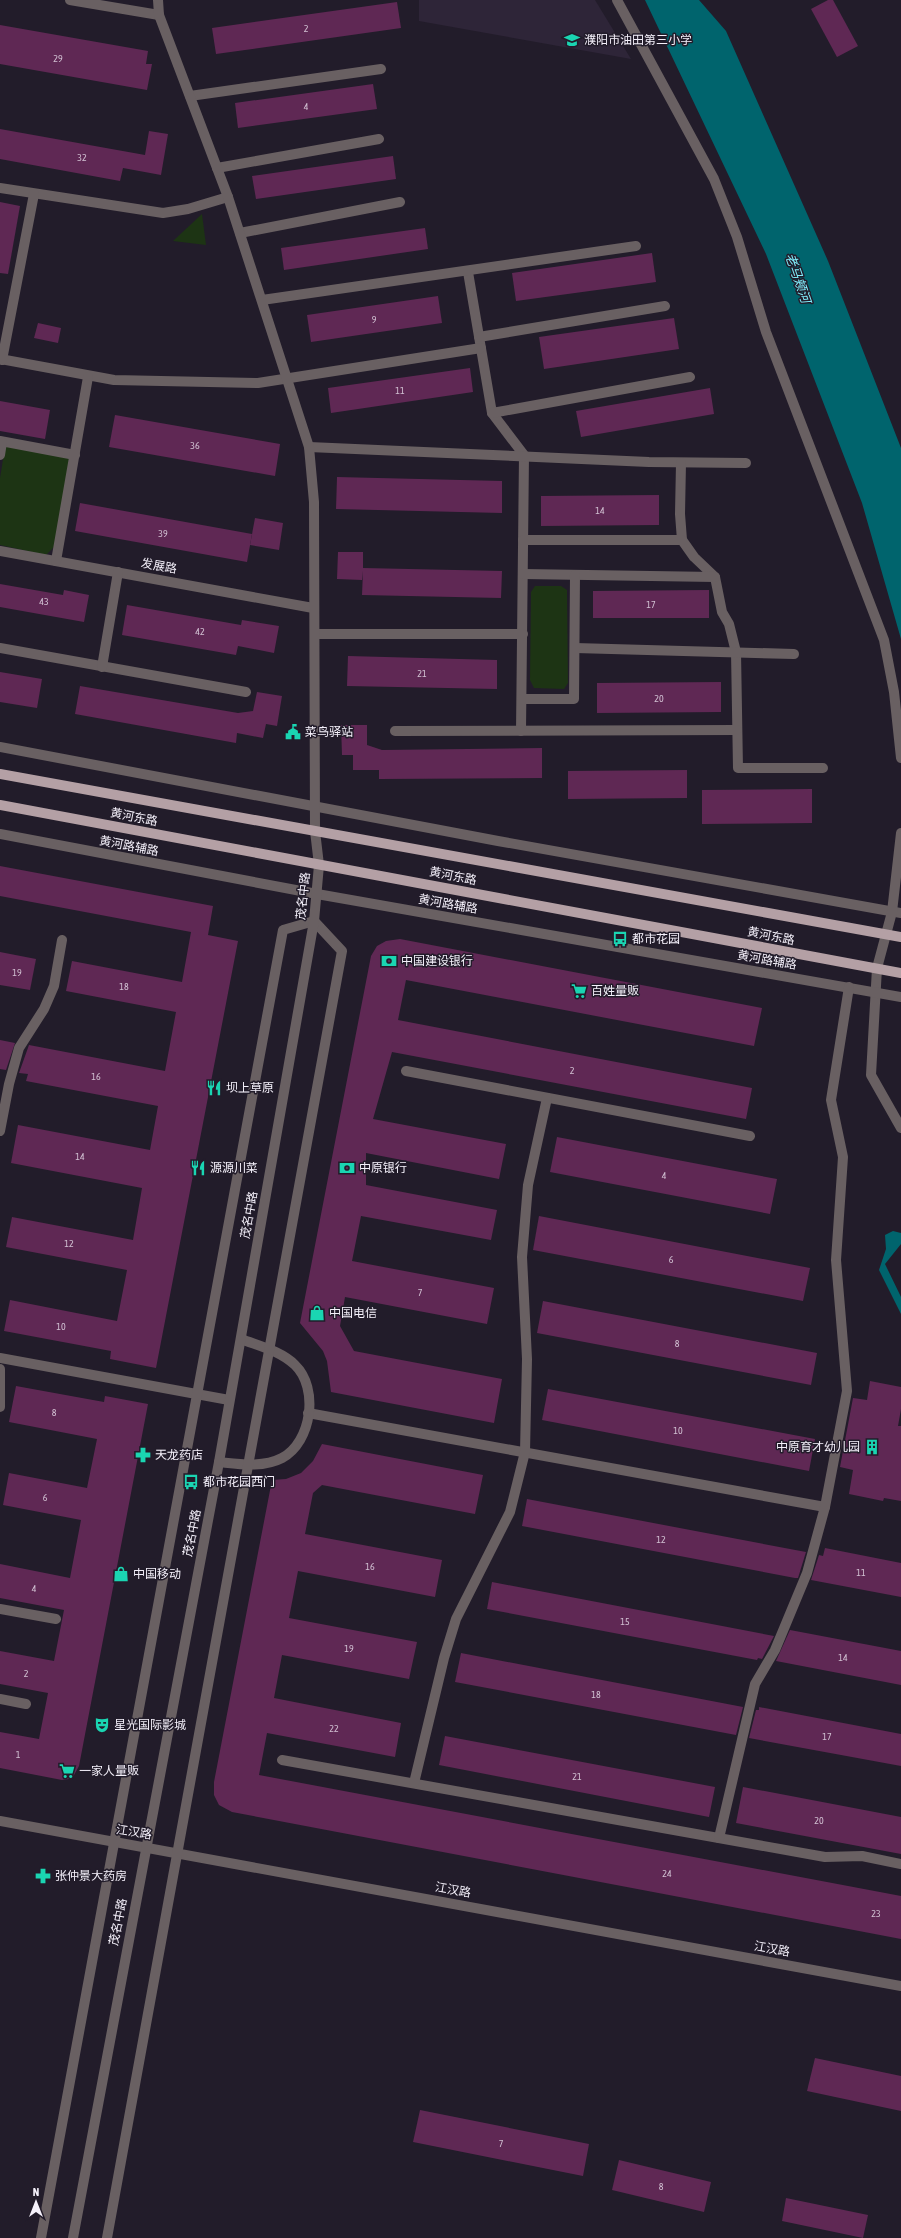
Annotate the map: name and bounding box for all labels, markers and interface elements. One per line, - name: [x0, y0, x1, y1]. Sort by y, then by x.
- house number: 2: [304, 23, 309, 34]
- school or university icon: 濮阳市油田第三小学: [563, 31, 581, 49]
- place label: 濮阳市油田第三小学: [584, 33, 692, 47]
- house number: 29: [53, 53, 63, 64]
- house number: 4: [304, 101, 309, 112]
- house number: 32: [77, 152, 87, 163]
- water label: 老马颊河: [782, 251, 815, 308]
- house number: 9: [372, 314, 377, 325]
- house number: 11: [395, 385, 405, 396]
- house number: 36: [190, 440, 200, 451]
- house number: 14: [595, 505, 605, 516]
- house number: 39: [158, 528, 168, 539]
- street label: 发展路: [140, 556, 178, 576]
- house number: 43: [39, 596, 49, 607]
- house number: 17: [646, 599, 656, 610]
- house number: 42: [195, 626, 205, 637]
- house number: 21: [417, 668, 427, 679]
- house number: 20: [654, 693, 664, 704]
- public building icon: 菜鸟驿站: [284, 723, 302, 741]
- place label: 菜鸟驿站: [305, 725, 353, 739]
- street label: 黄河东路: [109, 806, 159, 828]
- street label: 黄河路辅路: [98, 833, 160, 859]
- street label: 黄河东路: [428, 865, 478, 887]
- street label: 茂名中路: [294, 871, 312, 921]
- street label: 黄河路辅路: [417, 892, 479, 916]
- street label: 黄河东路: [746, 925, 796, 947]
- bus stop icon: 都市花园: [611, 930, 629, 948]
- place label: 都市花园: [632, 932, 680, 946]
- street label: 黄河路辅路: [736, 948, 798, 972]
- bank icon: 中国建设银行: [380, 952, 398, 970]
- place label: 中国建设银行: [401, 954, 473, 968]
- house number: 19: [12, 967, 22, 978]
- house number: 18: [119, 981, 129, 992]
- supermarket icon: 百姓量贩: [570, 982, 588, 1000]
- place label: 百姓量贩: [591, 984, 639, 998]
- house number: 2: [570, 1065, 575, 1076]
- house number: 16: [91, 1071, 101, 1082]
- restaurant icon: 坝上草原: [205, 1079, 223, 1097]
- place label: 坝上草原: [226, 1081, 274, 1095]
- house number: 14: [75, 1151, 85, 1162]
- restaurant icon: 源源川菜: [189, 1159, 207, 1177]
- bank icon: 中原银行: [338, 1159, 356, 1177]
- place label: 源源川菜: [210, 1161, 258, 1175]
- place label: 中原银行: [359, 1161, 407, 1175]
- house number: 4: [662, 1170, 667, 1181]
- street label: 茂名中路: [238, 1190, 260, 1240]
- house number: 12: [64, 1238, 74, 1249]
- house number: 6: [669, 1254, 674, 1265]
- house number: 7: [418, 1287, 423, 1298]
- shop icon: 中国电信: [308, 1304, 326, 1322]
- place label: 中国电信: [329, 1306, 377, 1320]
- house number: 10: [56, 1321, 66, 1332]
- house number: 8: [675, 1338, 680, 1349]
- house number: 8: [52, 1407, 57, 1418]
- house number: 10: [673, 1425, 683, 1436]
- building icon: 中原育才幼儿园: [863, 1438, 881, 1456]
- place label: 中原育才幼儿园: [776, 1440, 860, 1454]
- pharmacy icon: 天龙药店: [134, 1446, 152, 1464]
- place label: 天龙药店: [155, 1448, 203, 1462]
- bus stop icon: 都市花园西门: [182, 1473, 200, 1491]
- place label: 都市花园西门: [203, 1475, 275, 1489]
- house number: 6: [43, 1492, 48, 1503]
- street label: 茂名中路: [181, 1508, 203, 1558]
- house number: 12: [656, 1534, 666, 1545]
- house number: 16: [365, 1561, 375, 1572]
- shop icon: 中国移动: [112, 1565, 130, 1583]
- place label: 中国移动: [133, 1567, 181, 1581]
- house number: 11: [856, 1567, 866, 1578]
- house number: 4: [32, 1583, 37, 1594]
- house number: 15: [620, 1616, 630, 1627]
- house number: 19: [344, 1643, 354, 1654]
- house number: 14: [838, 1652, 848, 1663]
- house number: 2: [24, 1668, 29, 1679]
- house number: 18: [591, 1689, 601, 1700]
- theatre icon: 星光国际影城: [93, 1716, 111, 1734]
- place label: 星光国际影城: [114, 1718, 186, 1732]
- house number: 22: [329, 1723, 339, 1734]
- house number: 17: [822, 1731, 832, 1742]
- house number: 1: [16, 1749, 21, 1760]
- supermarket icon: 一家人量贩: [58, 1762, 76, 1780]
- place label: 一家人量贩: [79, 1764, 139, 1778]
- house number: 21: [572, 1771, 582, 1782]
- house number: 20: [814, 1815, 824, 1826]
- street label: 江汉路: [115, 1822, 153, 1842]
- pharmacy icon: 张仲景大药房: [34, 1867, 52, 1885]
- house number: 24: [662, 1868, 672, 1879]
- place label: 张仲景大药房: [55, 1869, 127, 1883]
- street label: 江汉路: [434, 1880, 472, 1900]
- street label: 茂名中路: [107, 1897, 129, 1947]
- house number: 23: [871, 1908, 881, 1919]
- street label: 江汉路: [753, 1939, 791, 1959]
- house number: 7: [499, 2138, 504, 2149]
- house number: 8: [659, 2181, 664, 2192]
- north arrow: [16, 2182, 56, 2222]
- text: N: [33, 2186, 39, 2198]

